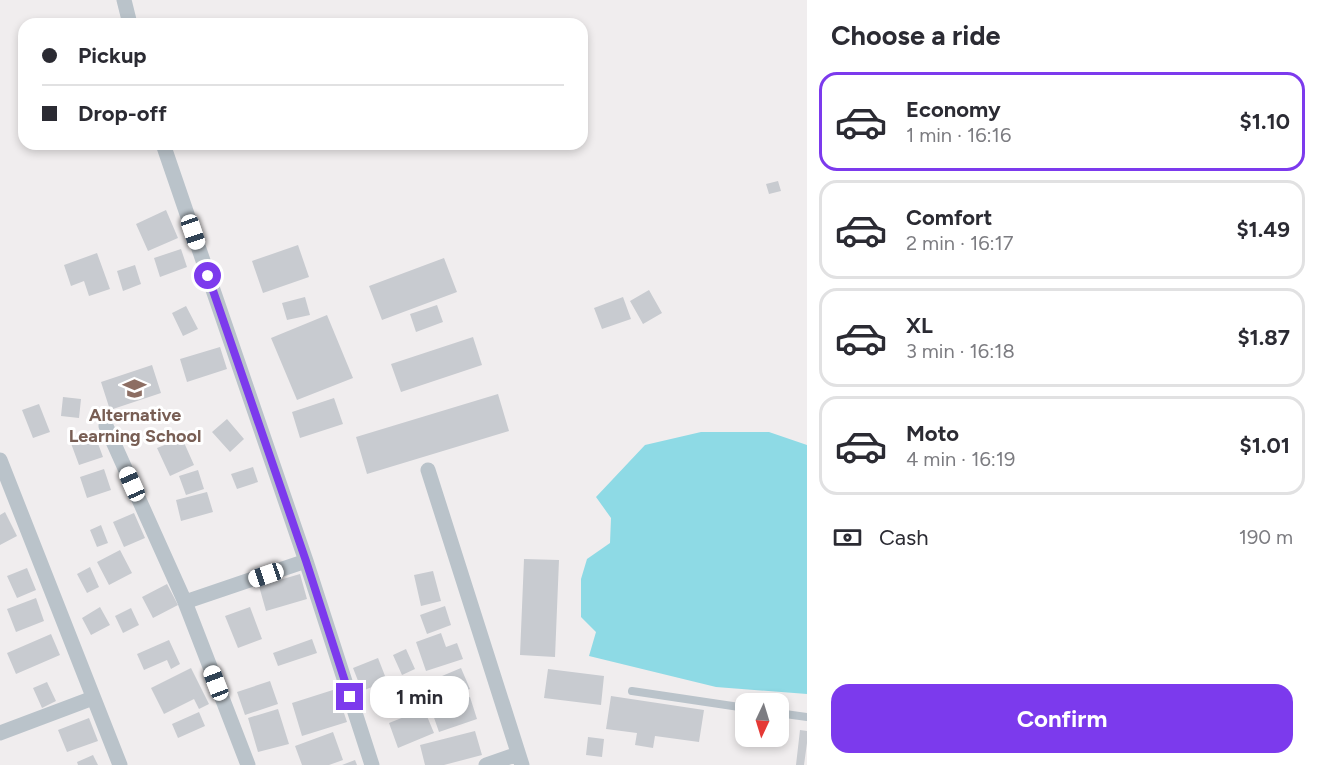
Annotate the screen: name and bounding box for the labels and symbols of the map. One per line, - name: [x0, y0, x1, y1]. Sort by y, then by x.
- car: [179, 212, 207, 252]
- route start: [194, 262, 221, 289]
- school or university icon: Alternative Learning School: [122, 376, 148, 402]
- place label: Alternative Learning School: [69, 404, 201, 447]
- car: [116, 464, 148, 504]
- car: [246, 561, 286, 589]
- car: [201, 663, 231, 703]
- callout: 1 min: [371, 676, 470, 718]
- route end: [336, 683, 363, 710]
- north arrow: [735, 693, 789, 747]

